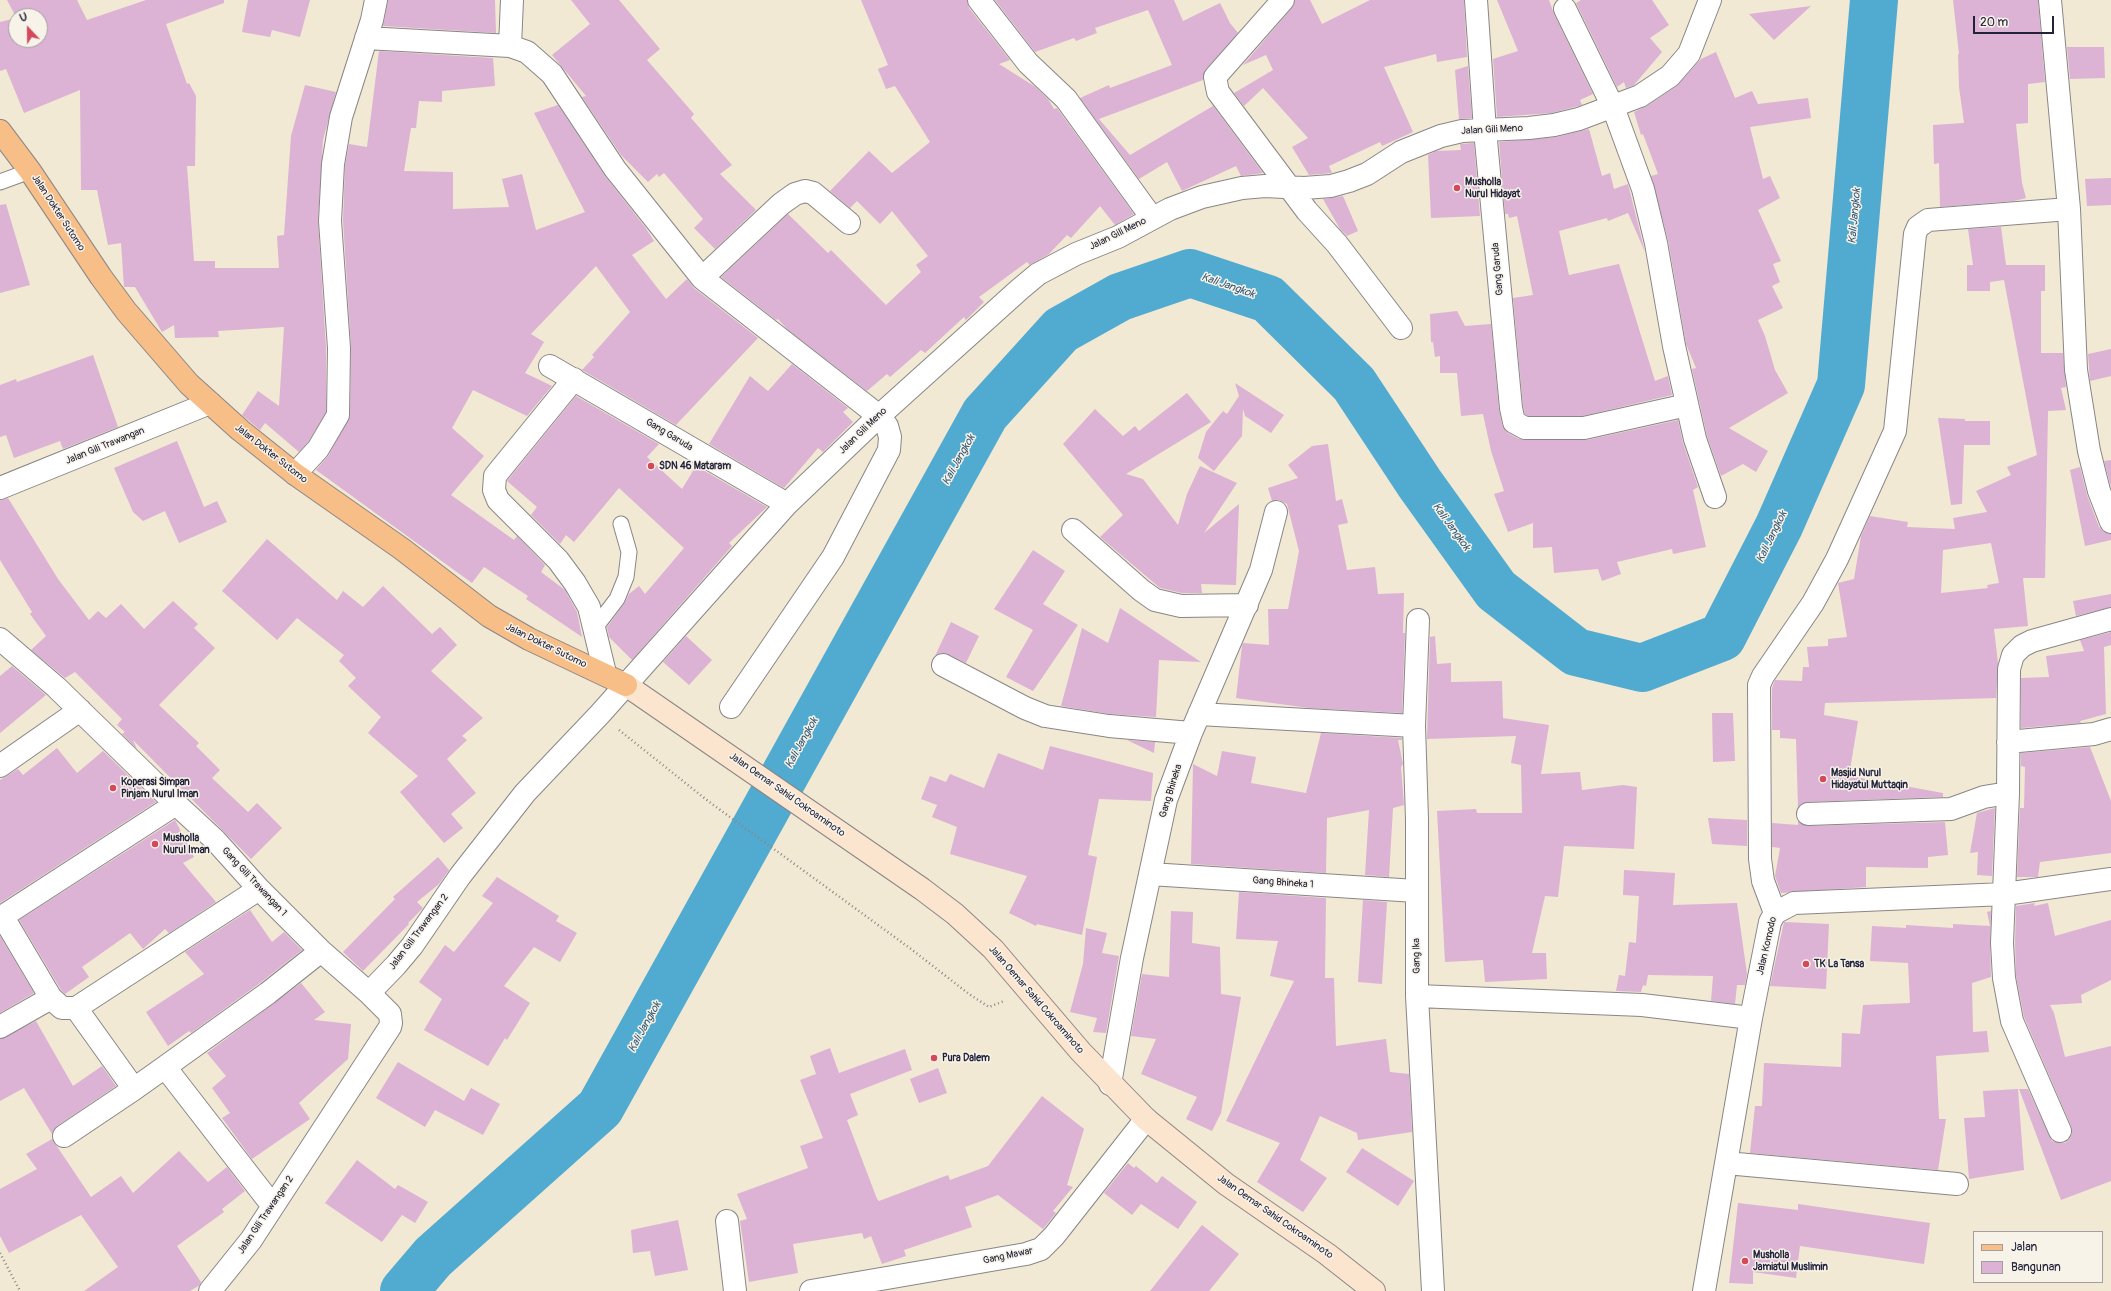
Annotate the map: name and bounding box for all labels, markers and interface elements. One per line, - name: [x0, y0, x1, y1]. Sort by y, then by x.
- north arrow: [8, 8, 48, 48]
- scale bar: [1975, 8, 2056, 34]
- text: U: [18, 10, 30, 25]
- text: 20 m: [1980, 15, 2008, 30]
- street label: Jalan Gili Meno: [1461, 122, 1523, 138]
- street label: Jalan Dokter Sutomo: [29, 173, 87, 253]
- place label: Musholla Nurul Hidayat: [1465, 176, 1520, 200]
- marker: Musholla Nurul Hidayat: [1452, 183, 1462, 193]
- water label: Kali Jangkok: [1846, 188, 1864, 244]
- street label: Jalan Gili Meno: [1088, 215, 1148, 253]
- street label: Gang Garuda: [1490, 242, 1506, 296]
- water label: Kali Jangkok: [1200, 271, 1256, 301]
- street label: Jalan Gili Meno: [837, 405, 889, 457]
- street label: Gang Garuda: [643, 416, 695, 454]
- street label: Jalan Dokter Sutomo: [232, 422, 310, 486]
- street label: Jalan Gili Trawangan: [64, 425, 146, 467]
- water label: Kali Jangkok: [940, 432, 978, 488]
- place label: SDN 46 Mataram: [659, 460, 731, 472]
- marker: SDN 46 Mataram: [646, 461, 656, 471]
- water label: Kali Jangkok: [1429, 501, 1473, 553]
- water label: Kali Jangkok: [1754, 509, 1790, 565]
- street label: Jalan Dokter Sutomo: [503, 621, 589, 671]
- water label: Kali Jangkok: [783, 715, 821, 771]
- street label: Jalan Oemar Sahid Cokroaminoto: [727, 750, 847, 840]
- street label: Gang Bhineka: [1157, 763, 1185, 819]
- place label: Masjid Nurul Hidayatul Muttaqin: [1831, 767, 1908, 790]
- marker: Masjid Nurul Hidayatul Muttaqin: [1818, 774, 1828, 784]
- place label: Koperasi Simpan Pinjam Nurul Iman: [121, 776, 199, 800]
- marker: Koperasi Simpan Pinjam Nurul Iman: [108, 783, 118, 793]
- place label: Musholla Nurul Iman: [163, 832, 210, 856]
- marker: Musholla Nurul Iman: [150, 839, 160, 849]
- street label: Gang Gili Trawangan 1: [219, 845, 289, 919]
- street label: Gang Bhineka 1: [1252, 875, 1314, 891]
- street label: Jalan Gili Trawangan 2: [387, 892, 451, 972]
- street label: Jalan Komodo: [1754, 916, 1780, 976]
- street label: Gang Ika: [1411, 938, 1423, 974]
- street label: Jalan Oemar Sahid Cokroaminoto: [986, 944, 1086, 1056]
- place label: TK La Tansa: [1814, 958, 1864, 970]
- marker: TK La Tansa: [1801, 959, 1811, 969]
- water label: Kali Jangkok: [626, 999, 664, 1055]
- place label: Pura Dalem: [942, 1052, 990, 1064]
- marker: Pura Dalem: [929, 1053, 939, 1063]
- street label: Jalan Oemar Sahid Cokroaminoto: [1215, 1172, 1335, 1262]
- street label: Jalan Gili Trawangan 2: [235, 1174, 297, 1256]
- legend: [1973, 1231, 2103, 1283]
- text: Jalan: [2011, 1240, 2037, 1255]
- street label: Gang Mawar: [982, 1245, 1034, 1267]
- place label: Musholla Jamiatul Muslimin: [1753, 1249, 1828, 1272]
- marker: Musholla Jamiatul Muslimin: [1740, 1256, 1750, 1266]
- text: Bangunan: [2011, 1260, 2061, 1275]

